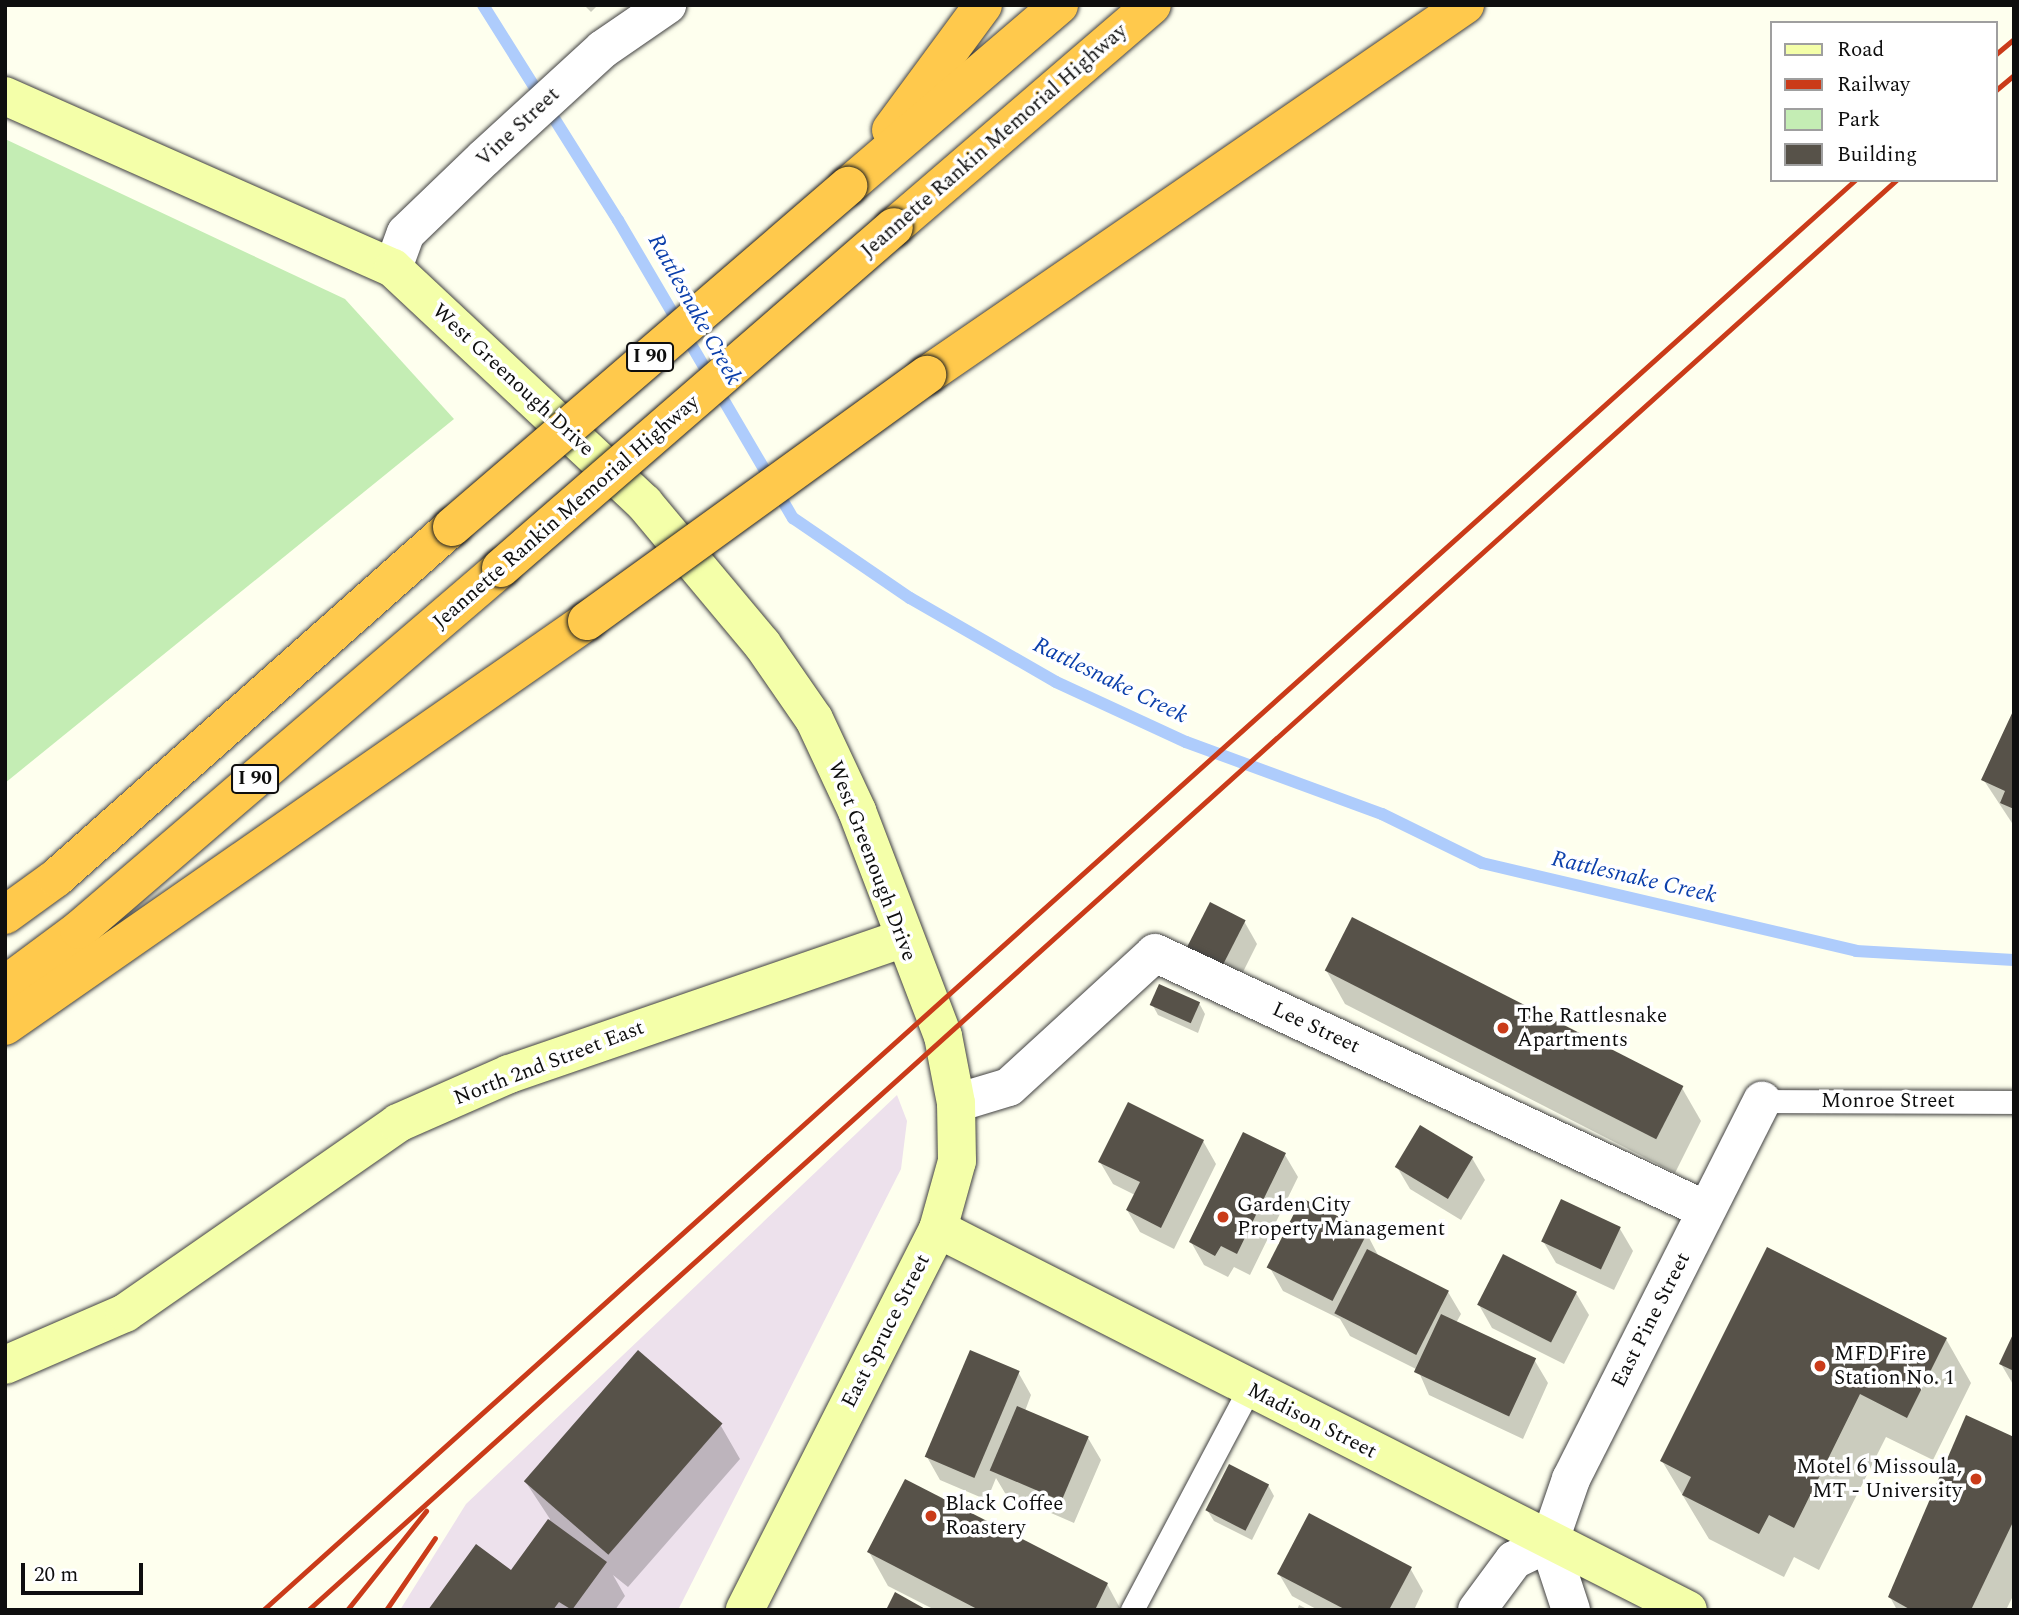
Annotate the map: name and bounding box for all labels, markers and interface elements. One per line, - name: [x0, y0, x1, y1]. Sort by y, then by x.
- street label: Jeannette Rankin Memorial Highway: [856, 19, 1132, 263]
- legend: [1770, 21, 1998, 182]
- text: Road: [1837, 34, 1884, 66]
- text: Railway: [1837, 69, 1910, 101]
- street label: Vine Street: [471, 82, 565, 172]
- text: Park: [1837, 104, 1880, 136]
- text: Building: [1837, 139, 1917, 171]
- water label: Rattlesnake Creek: [641, 230, 747, 390]
- street label: West Greenough Drive: [427, 298, 599, 462]
- road number: I 90: [626, 342, 674, 372]
- street label: Jeannette Rankin Memorial Highway: [428, 390, 704, 634]
- water label: Rattlesnake Creek: [1028, 632, 1192, 730]
- street label: West Greenough Drive: [822, 757, 922, 965]
- road number: I 90: [230, 764, 280, 794]
- water label: Rattlesnake Creek: [1549, 846, 1719, 910]
- street label: Lee Street: [1268, 997, 1364, 1059]
- place label: The Rattlesnake Apartments: [1517, 1003, 1667, 1053]
- street label: North 2nd Street East: [450, 1015, 648, 1111]
- marker: The Rattlesnake Apartments: [1495, 1020, 1511, 1036]
- street label: Monroe Street: [1821, 1088, 1955, 1114]
- place label: Garden City Property Management: [1237, 1192, 1445, 1242]
- marker: Garden City Property Management: [1215, 1209, 1231, 1225]
- street label: East Pine Street: [1606, 1248, 1696, 1392]
- street label: East Spruce Street: [836, 1250, 936, 1412]
- place label: MFD Fire Station No. 1: [1834, 1341, 1955, 1391]
- marker: MFD Fire Station No. 1: [1812, 1358, 1828, 1374]
- street label: Madison Street: [1243, 1378, 1381, 1464]
- place label: Motel 6 Missoula, MT - University: [1796, 1454, 1962, 1504]
- marker: Motel 6 Missoula, MT - University: [1968, 1471, 1984, 1487]
- place label: Black Coffee Roastery: [945, 1491, 1063, 1541]
- marker: Black Coffee Roastery: [923, 1508, 939, 1524]
- scale bar: [24, 1548, 147, 1592]
- text: 20 m: [34, 1559, 78, 1591]

